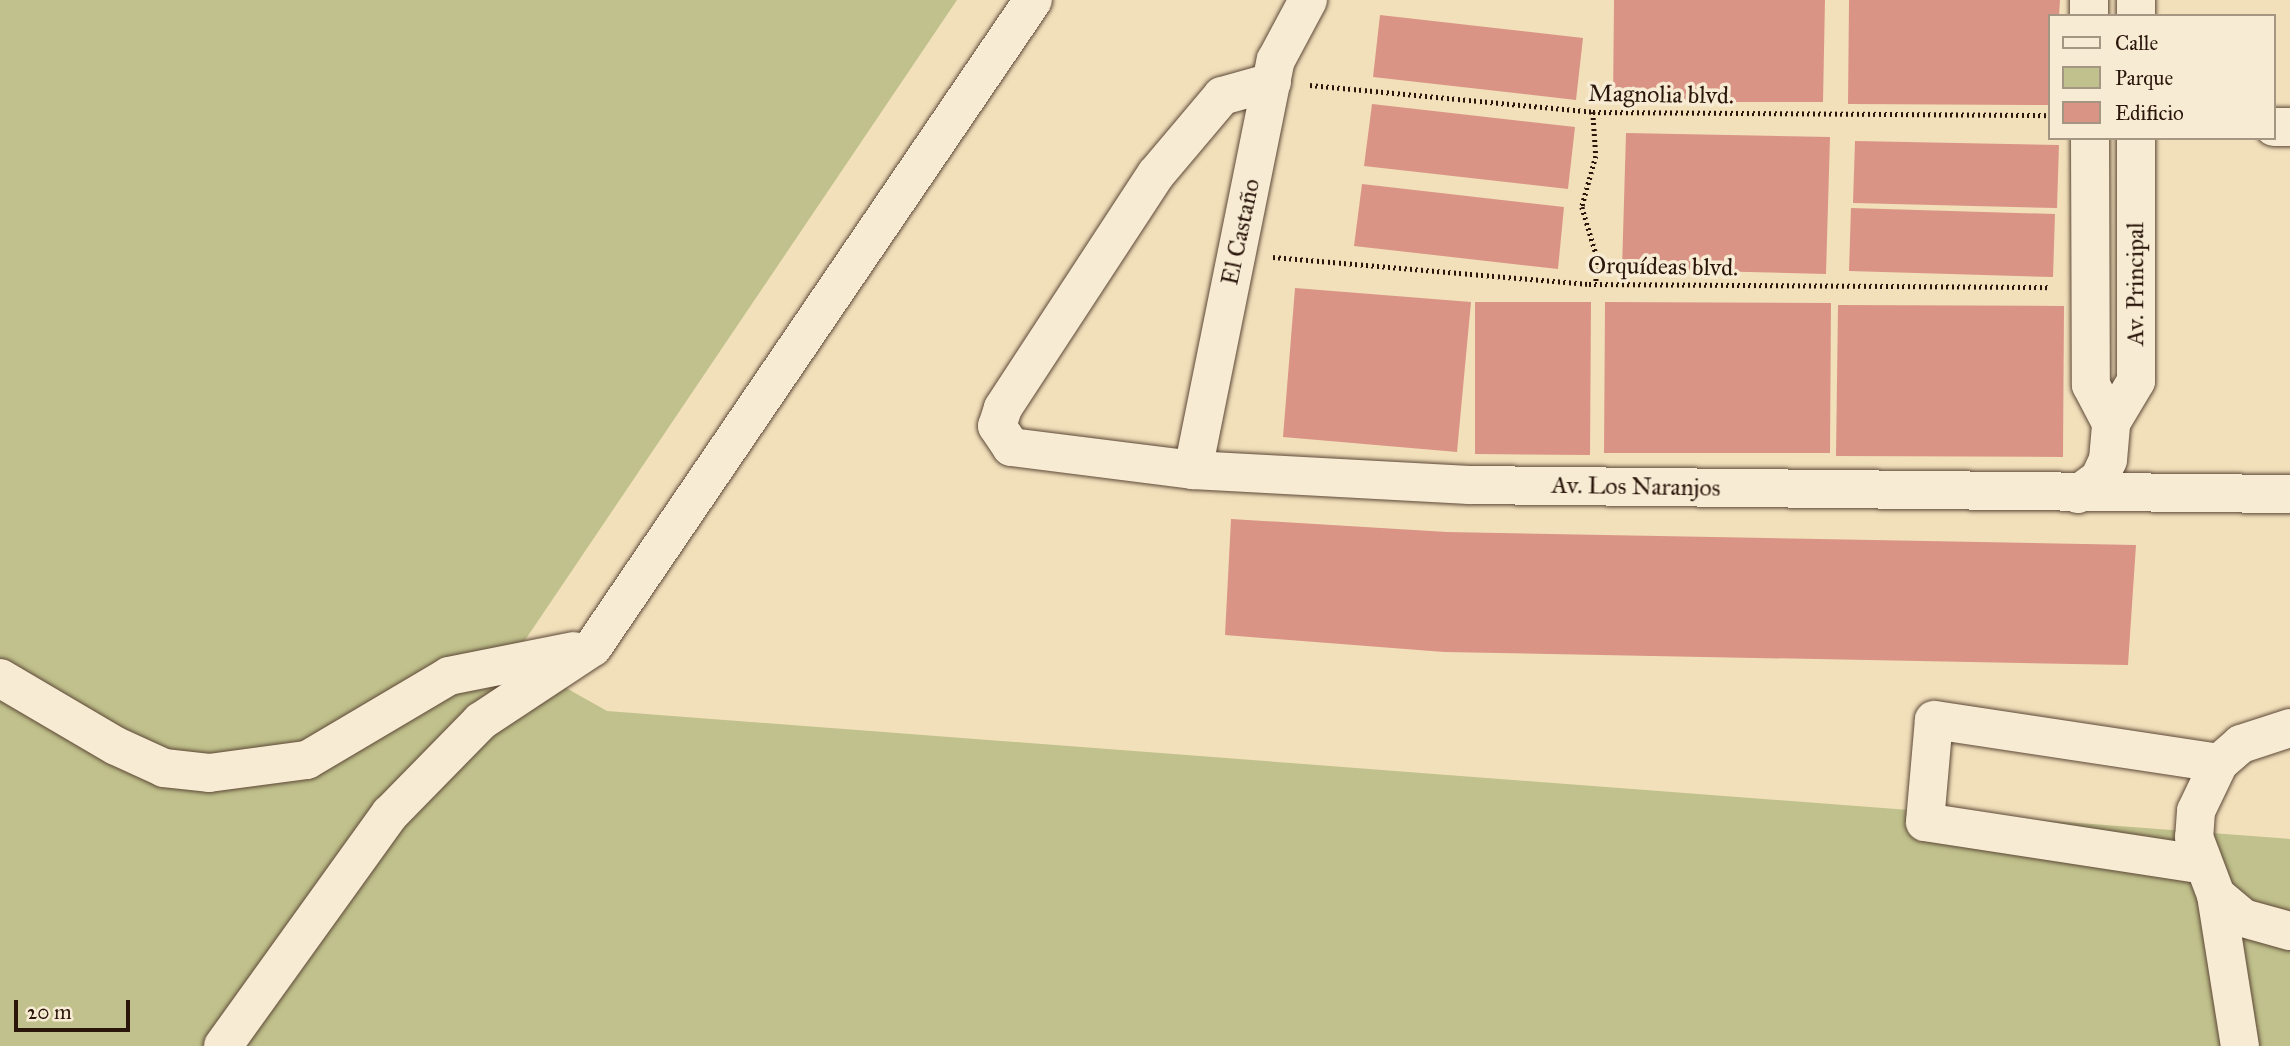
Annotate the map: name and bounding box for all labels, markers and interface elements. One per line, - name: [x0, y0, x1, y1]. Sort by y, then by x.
- legend: [2048, 14, 2276, 140]
- text: Calle: [2115, 30, 2158, 56]
- text: Parque: [2115, 65, 2173, 91]
- street label: Magnolia blvd.: [1588, 79, 1734, 111]
- text: Edificio: [2115, 100, 2184, 126]
- street label: El Castaño: [1216, 176, 1266, 288]
- street label: Av. Principal: [2122, 222, 2150, 346]
- street label: Orquídeas blvd.: [1588, 251, 1738, 283]
- street label: Av. Los Naranjos: [1551, 471, 1721, 503]
- scale bar: [18, 986, 133, 1030]
- text: 20 m: [27, 999, 72, 1025]

